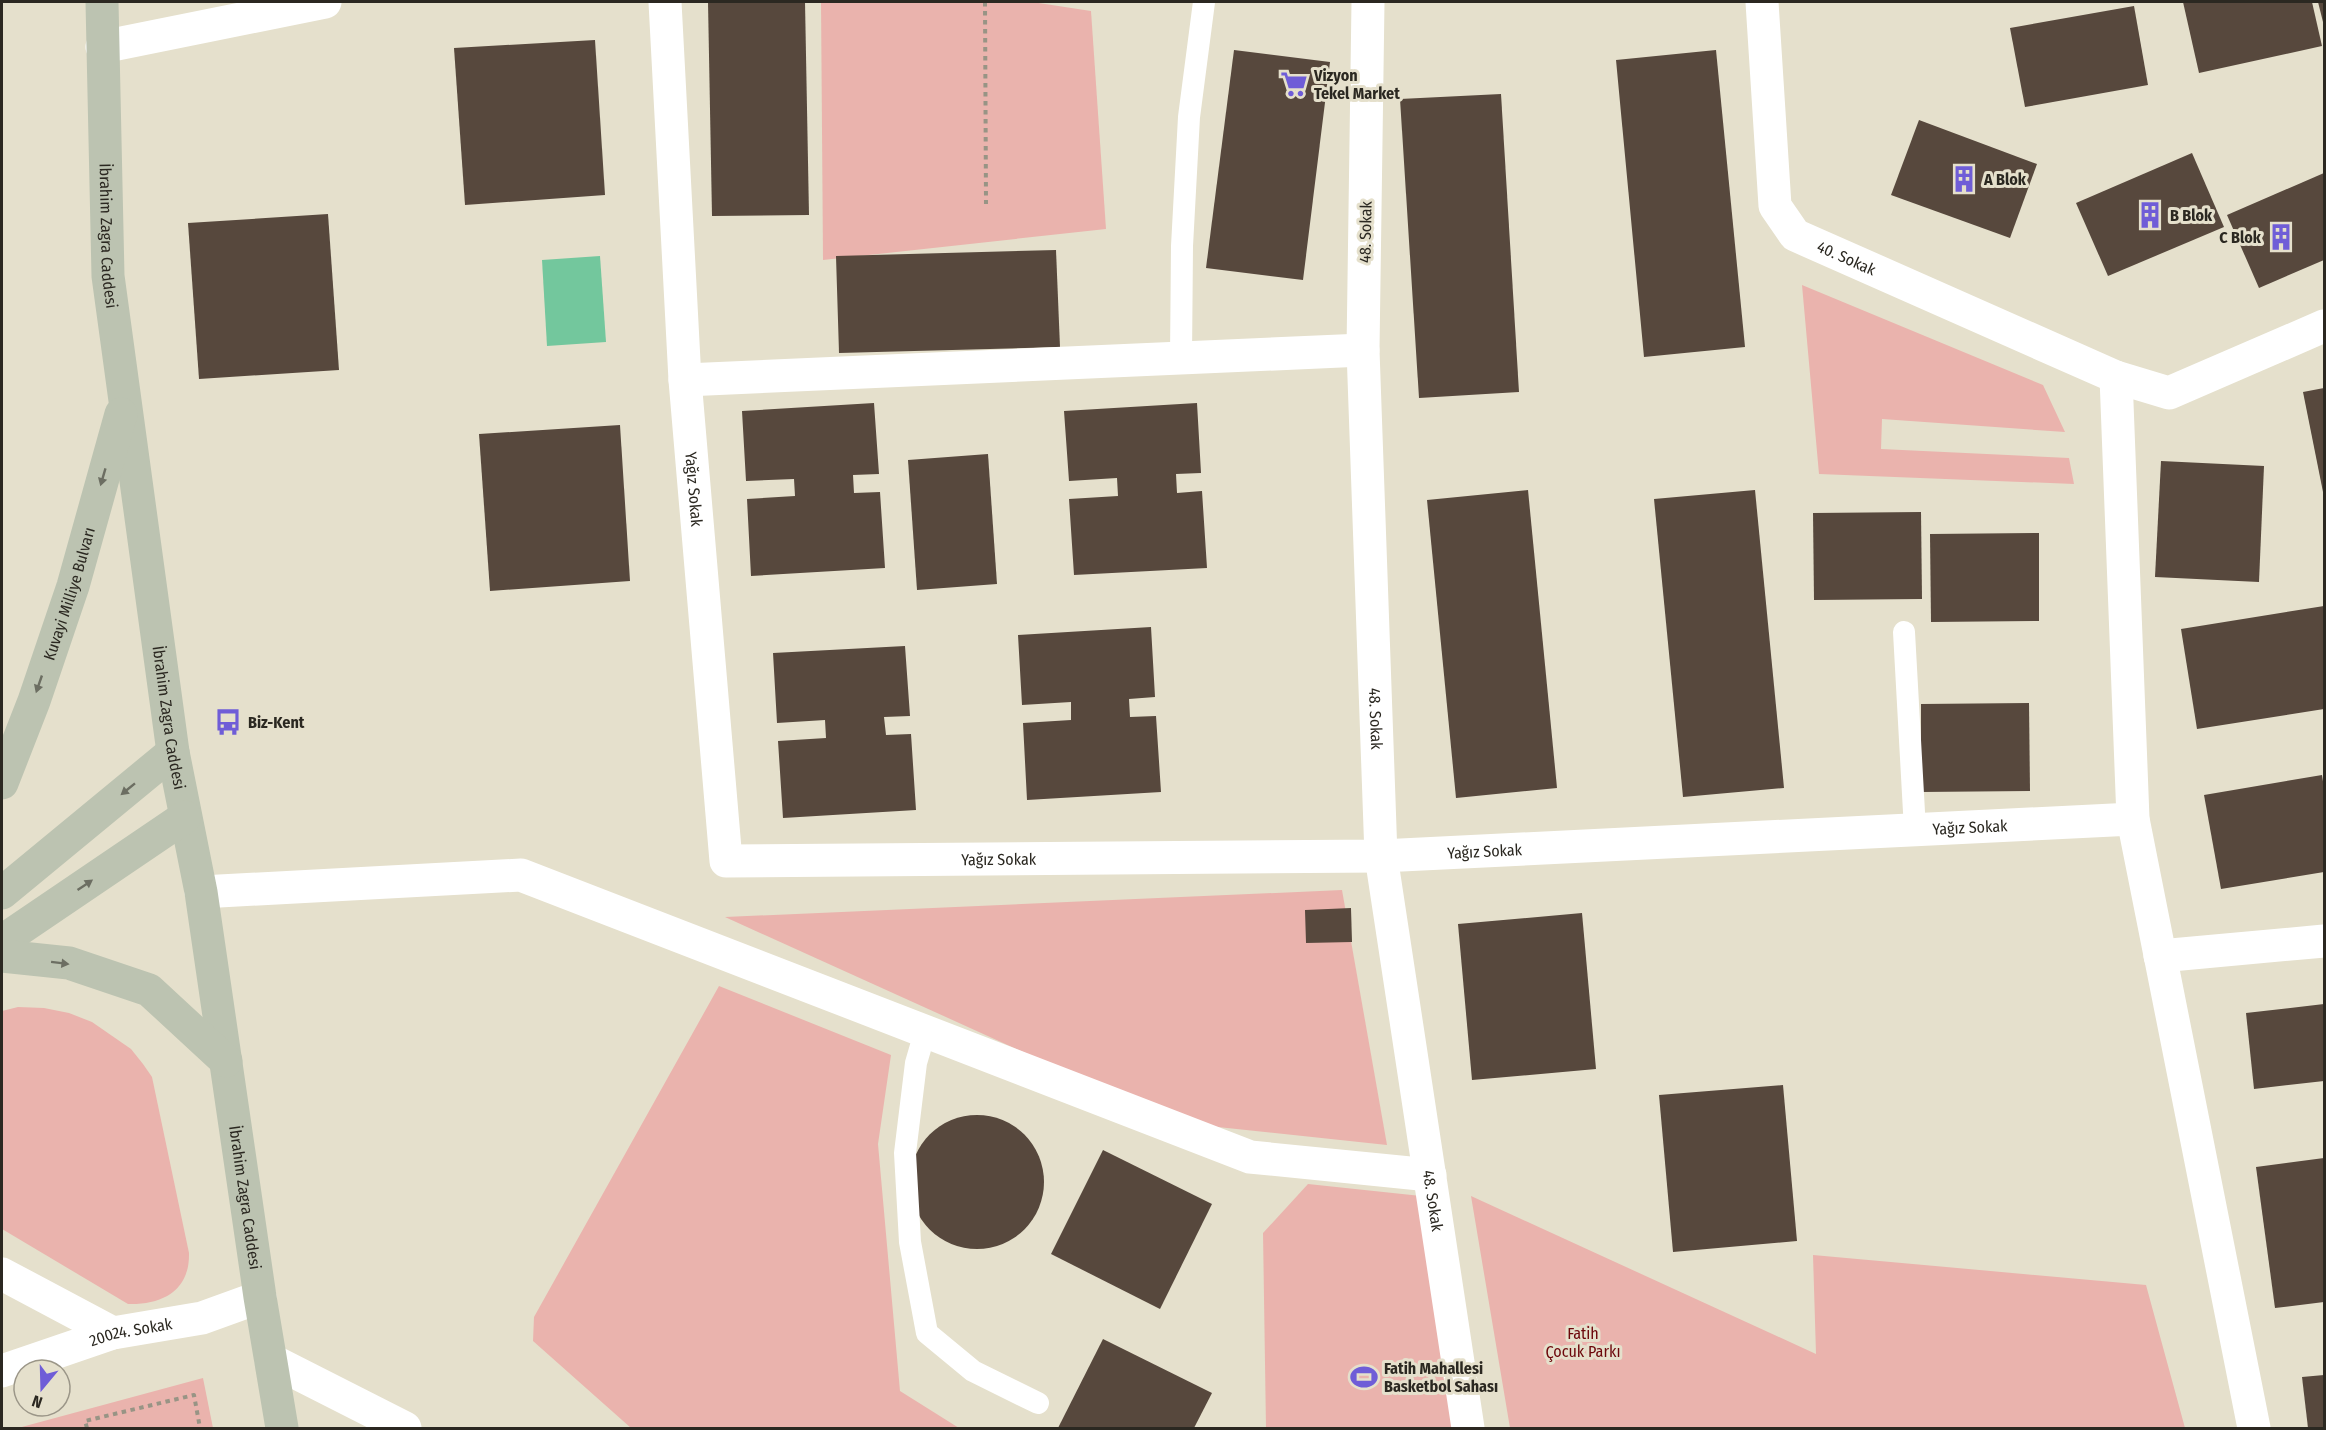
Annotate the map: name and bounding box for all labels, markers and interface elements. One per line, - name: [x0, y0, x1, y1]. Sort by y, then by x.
- place label: Vizyon Tekel Market: [1313, 66, 1400, 103]
- supermarket icon: Vizyon Tekel Market: [1279, 69, 1309, 99]
- street label: İbrahim Zagra Caddesi: [96, 163, 121, 310]
- building icon: A Blok: [1949, 164, 1979, 194]
- place label: A Blok: [1983, 170, 2027, 189]
- street label: 48. Sokak: [1355, 200, 1376, 263]
- building icon: B Blok: [2135, 200, 2165, 230]
- place label: B Blok: [2170, 206, 2213, 225]
- building icon: C Blok: [2266, 222, 2296, 252]
- place label: C Blok: [2219, 228, 2262, 247]
- street label: 40. Sokak: [1814, 237, 1879, 280]
- street label: Yağız Sokak: [681, 451, 706, 528]
- one-way arrow: [98, 469, 107, 487]
- street label: Kuvayi Milliye Bulvarı: [40, 525, 99, 663]
- street label: İbrahim Zagra Caddesi: [149, 645, 189, 791]
- one-way arrow: [34, 675, 44, 693]
- street label: 48. Sokak: [1365, 688, 1386, 751]
- bus stop icon: Biz-Kent: [213, 707, 243, 737]
- place label: Biz-Kent: [248, 713, 305, 732]
- one-way arrow: [120, 783, 136, 796]
- street label: Yağız Sokak: [1932, 816, 2008, 839]
- street label: Yağız Sokak: [1447, 840, 1523, 863]
- street label: Yağız Sokak: [961, 850, 1037, 869]
- one-way arrow: [76, 879, 92, 891]
- one-way arrow: [50, 958, 69, 967]
- street label: İbrahim Zagra Caddesi: [225, 1124, 265, 1271]
- street label: 48. Sokak: [1419, 1169, 1447, 1233]
- street label: 20024. Sokak: [87, 1314, 174, 1350]
- park label: Fatih Çocuk Parkı: [1546, 1324, 1620, 1362]
- north arrow: [12, 1358, 72, 1418]
- place label: Fatih Mahallesi Basketbol Sahası: [1384, 1359, 1498, 1396]
- sports icon: Fatih Mahallesi Basketbol Sahası: [1349, 1362, 1379, 1392]
- text: N: [30, 1391, 45, 1412]

